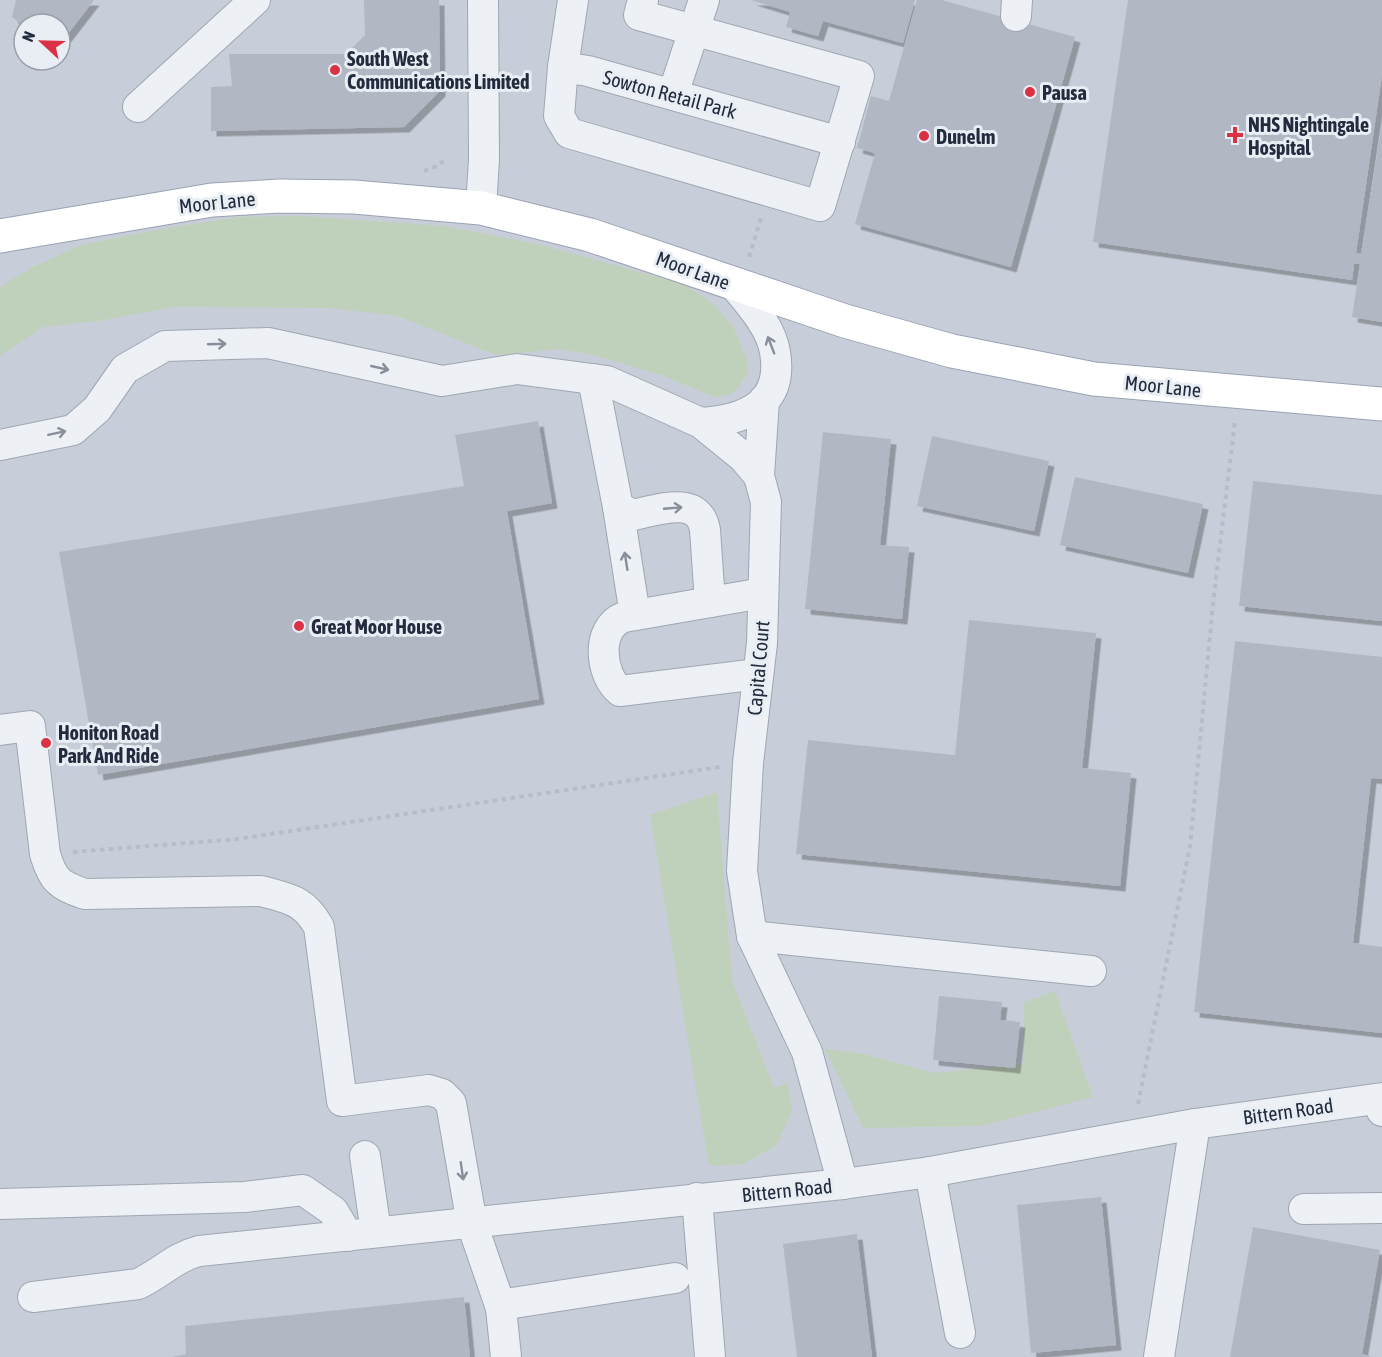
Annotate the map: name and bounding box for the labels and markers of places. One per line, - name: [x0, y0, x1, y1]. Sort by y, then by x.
- place label: South West Communications Limited: [347, 47, 529, 93]
- marker: South West Communications Limited: [328, 63, 342, 77]
- place label: Pausa: [1042, 81, 1087, 104]
- marker: Pausa: [1023, 85, 1037, 99]
- place label: NHS Nightingale Hospital: [1248, 113, 1369, 159]
- place label: Dunelm: [936, 125, 995, 148]
- marker: NHS Nightingale Hospital: [1226, 126, 1244, 144]
- marker: Dunelm: [917, 129, 931, 143]
- place label: Great Moor House: [311, 615, 442, 638]
- marker: Great Moor House: [292, 619, 306, 633]
- place label: Honiton Road Park And Ride: [58, 721, 159, 767]
- marker: Honiton Road Park And Ride: [39, 736, 53, 750]

